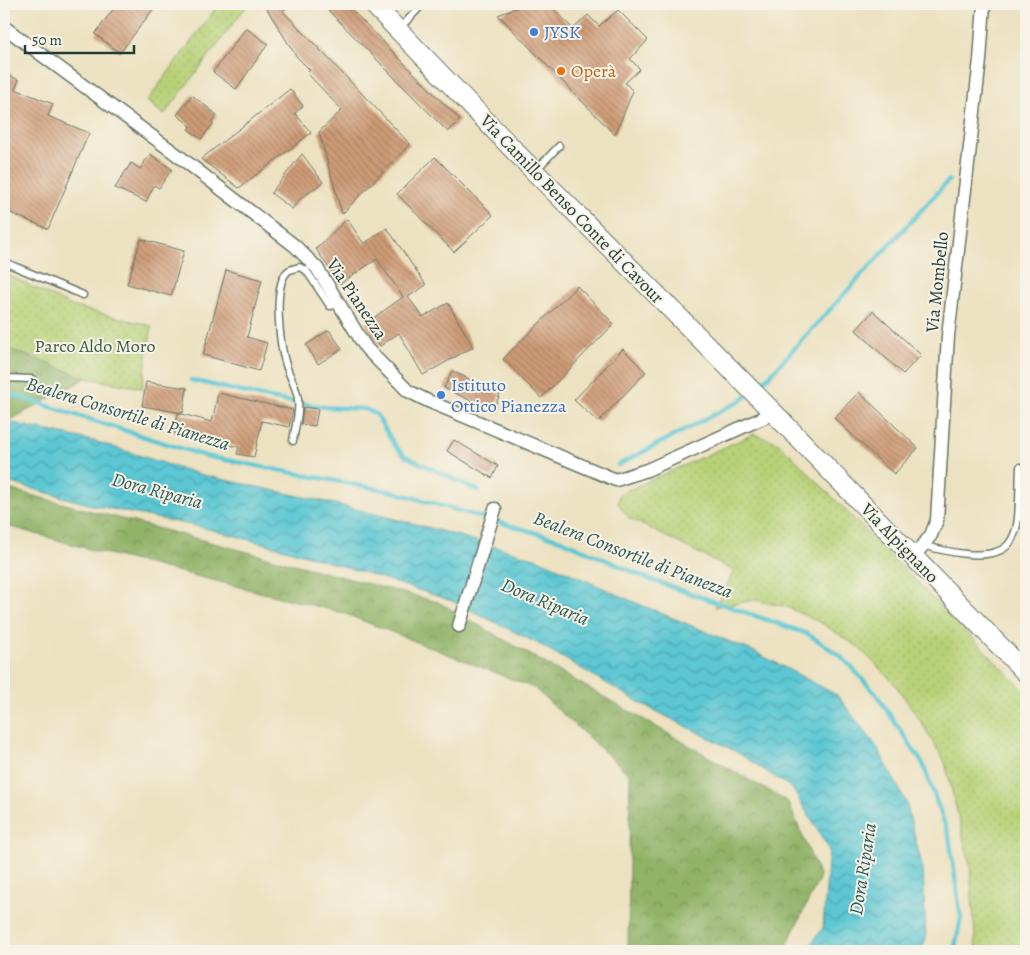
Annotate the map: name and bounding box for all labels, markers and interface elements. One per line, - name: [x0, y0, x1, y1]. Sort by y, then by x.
- place label: JYSK: [544, 20, 581, 44]
- scale bar: [25, 22, 134, 54]
- marker: JYSK: [528, 26, 540, 38]
- text: 50 m: [32, 30, 62, 50]
- place label: Operà: [571, 59, 617, 83]
- marker: Operà: [555, 65, 567, 77]
- street label: Via Camillo Benso Conte di Cavour: [474, 108, 669, 309]
- street label: Via Mombello: [920, 230, 954, 335]
- street label: Via Pianezza: [320, 253, 393, 345]
- park label: Parco Aldo Moro: [35, 334, 155, 358]
- water label: Bealera Consortile di Pianezza: [23, 371, 233, 457]
- place label: Istituto Ottico Pianezza: [451, 373, 567, 418]
- marker: Istituto Ottico Pianezza: [435, 389, 447, 401]
- water label: Dora Riparia: [109, 466, 205, 516]
- street label: Via Alpignano: [855, 497, 944, 588]
- water label: Bealera Consortile di Pianezza: [530, 505, 736, 605]
- water label: Dora Riparia: [497, 572, 593, 632]
- water label: Dora Riparia: [843, 821, 883, 917]

